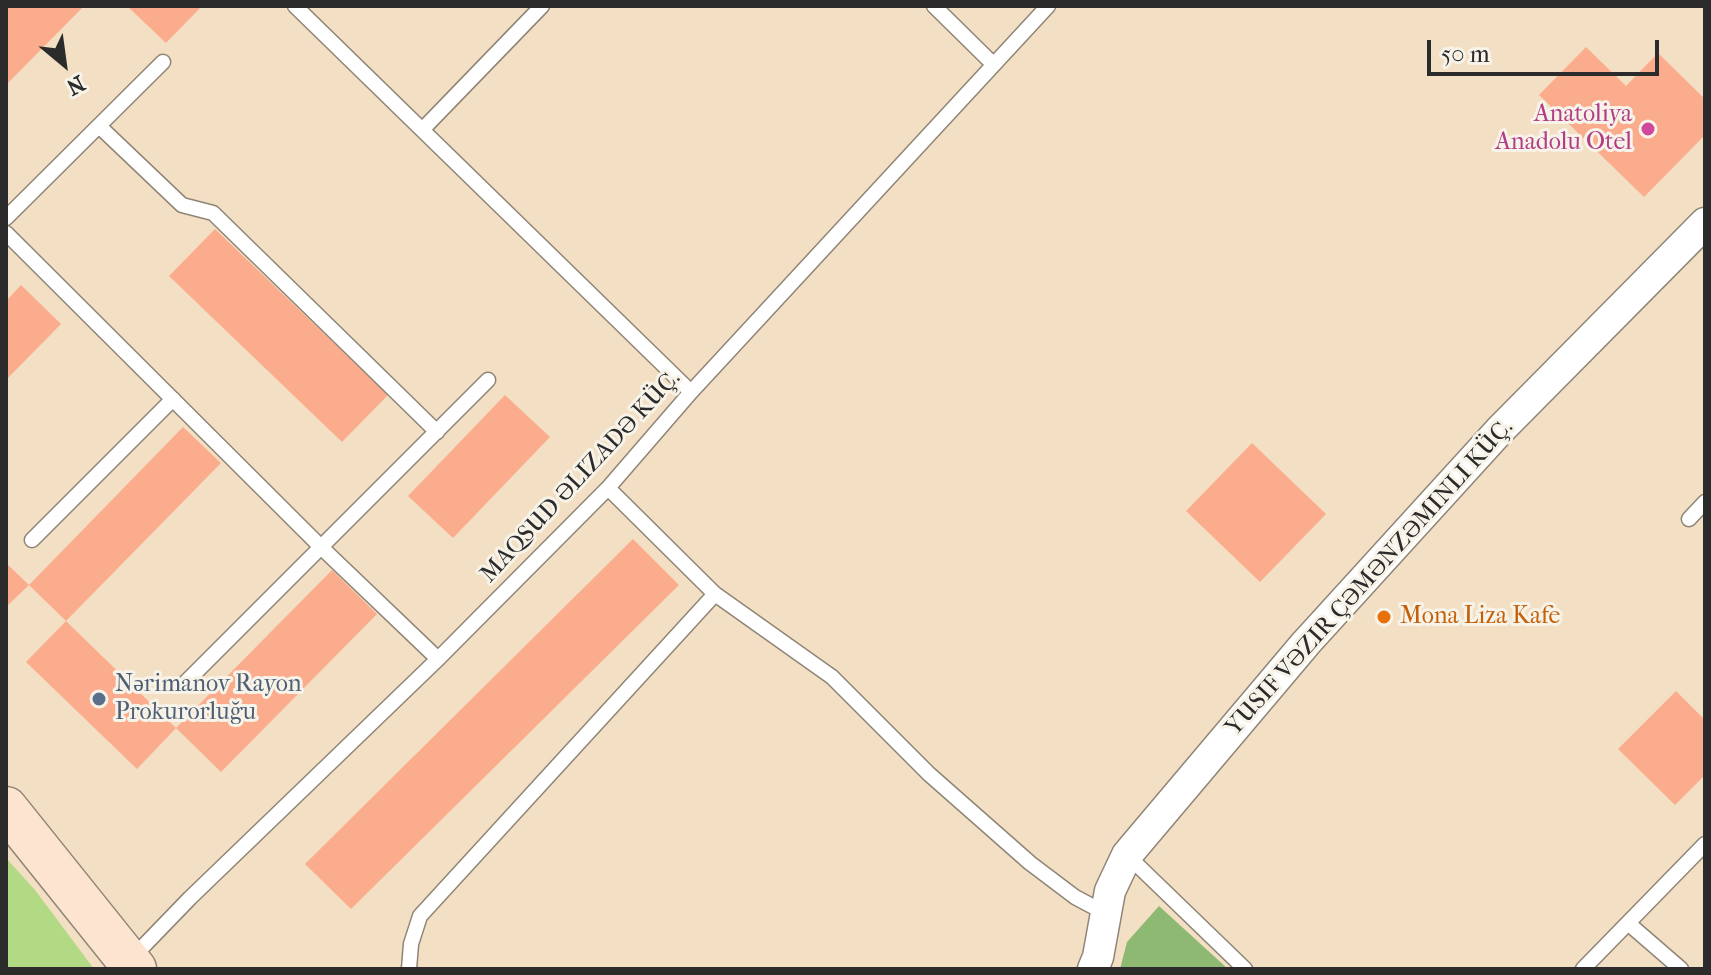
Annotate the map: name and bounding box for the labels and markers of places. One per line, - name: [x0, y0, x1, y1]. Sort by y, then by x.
- place label: Anatoliya Anadolu Otel: [1495, 101, 1632, 157]
- marker: Anatoliya Anadolu Otel: [1639, 120, 1657, 138]
- place label: Mona Liza Kafe: [1400, 603, 1560, 631]
- marker: Mona Liza Kafe: [1375, 608, 1393, 626]
- place label: Nərimanov Rayon Prokurorluğu: [115, 671, 302, 727]
- marker: Nərimanov Rayon Prokurorluğu: [90, 690, 108, 708]

